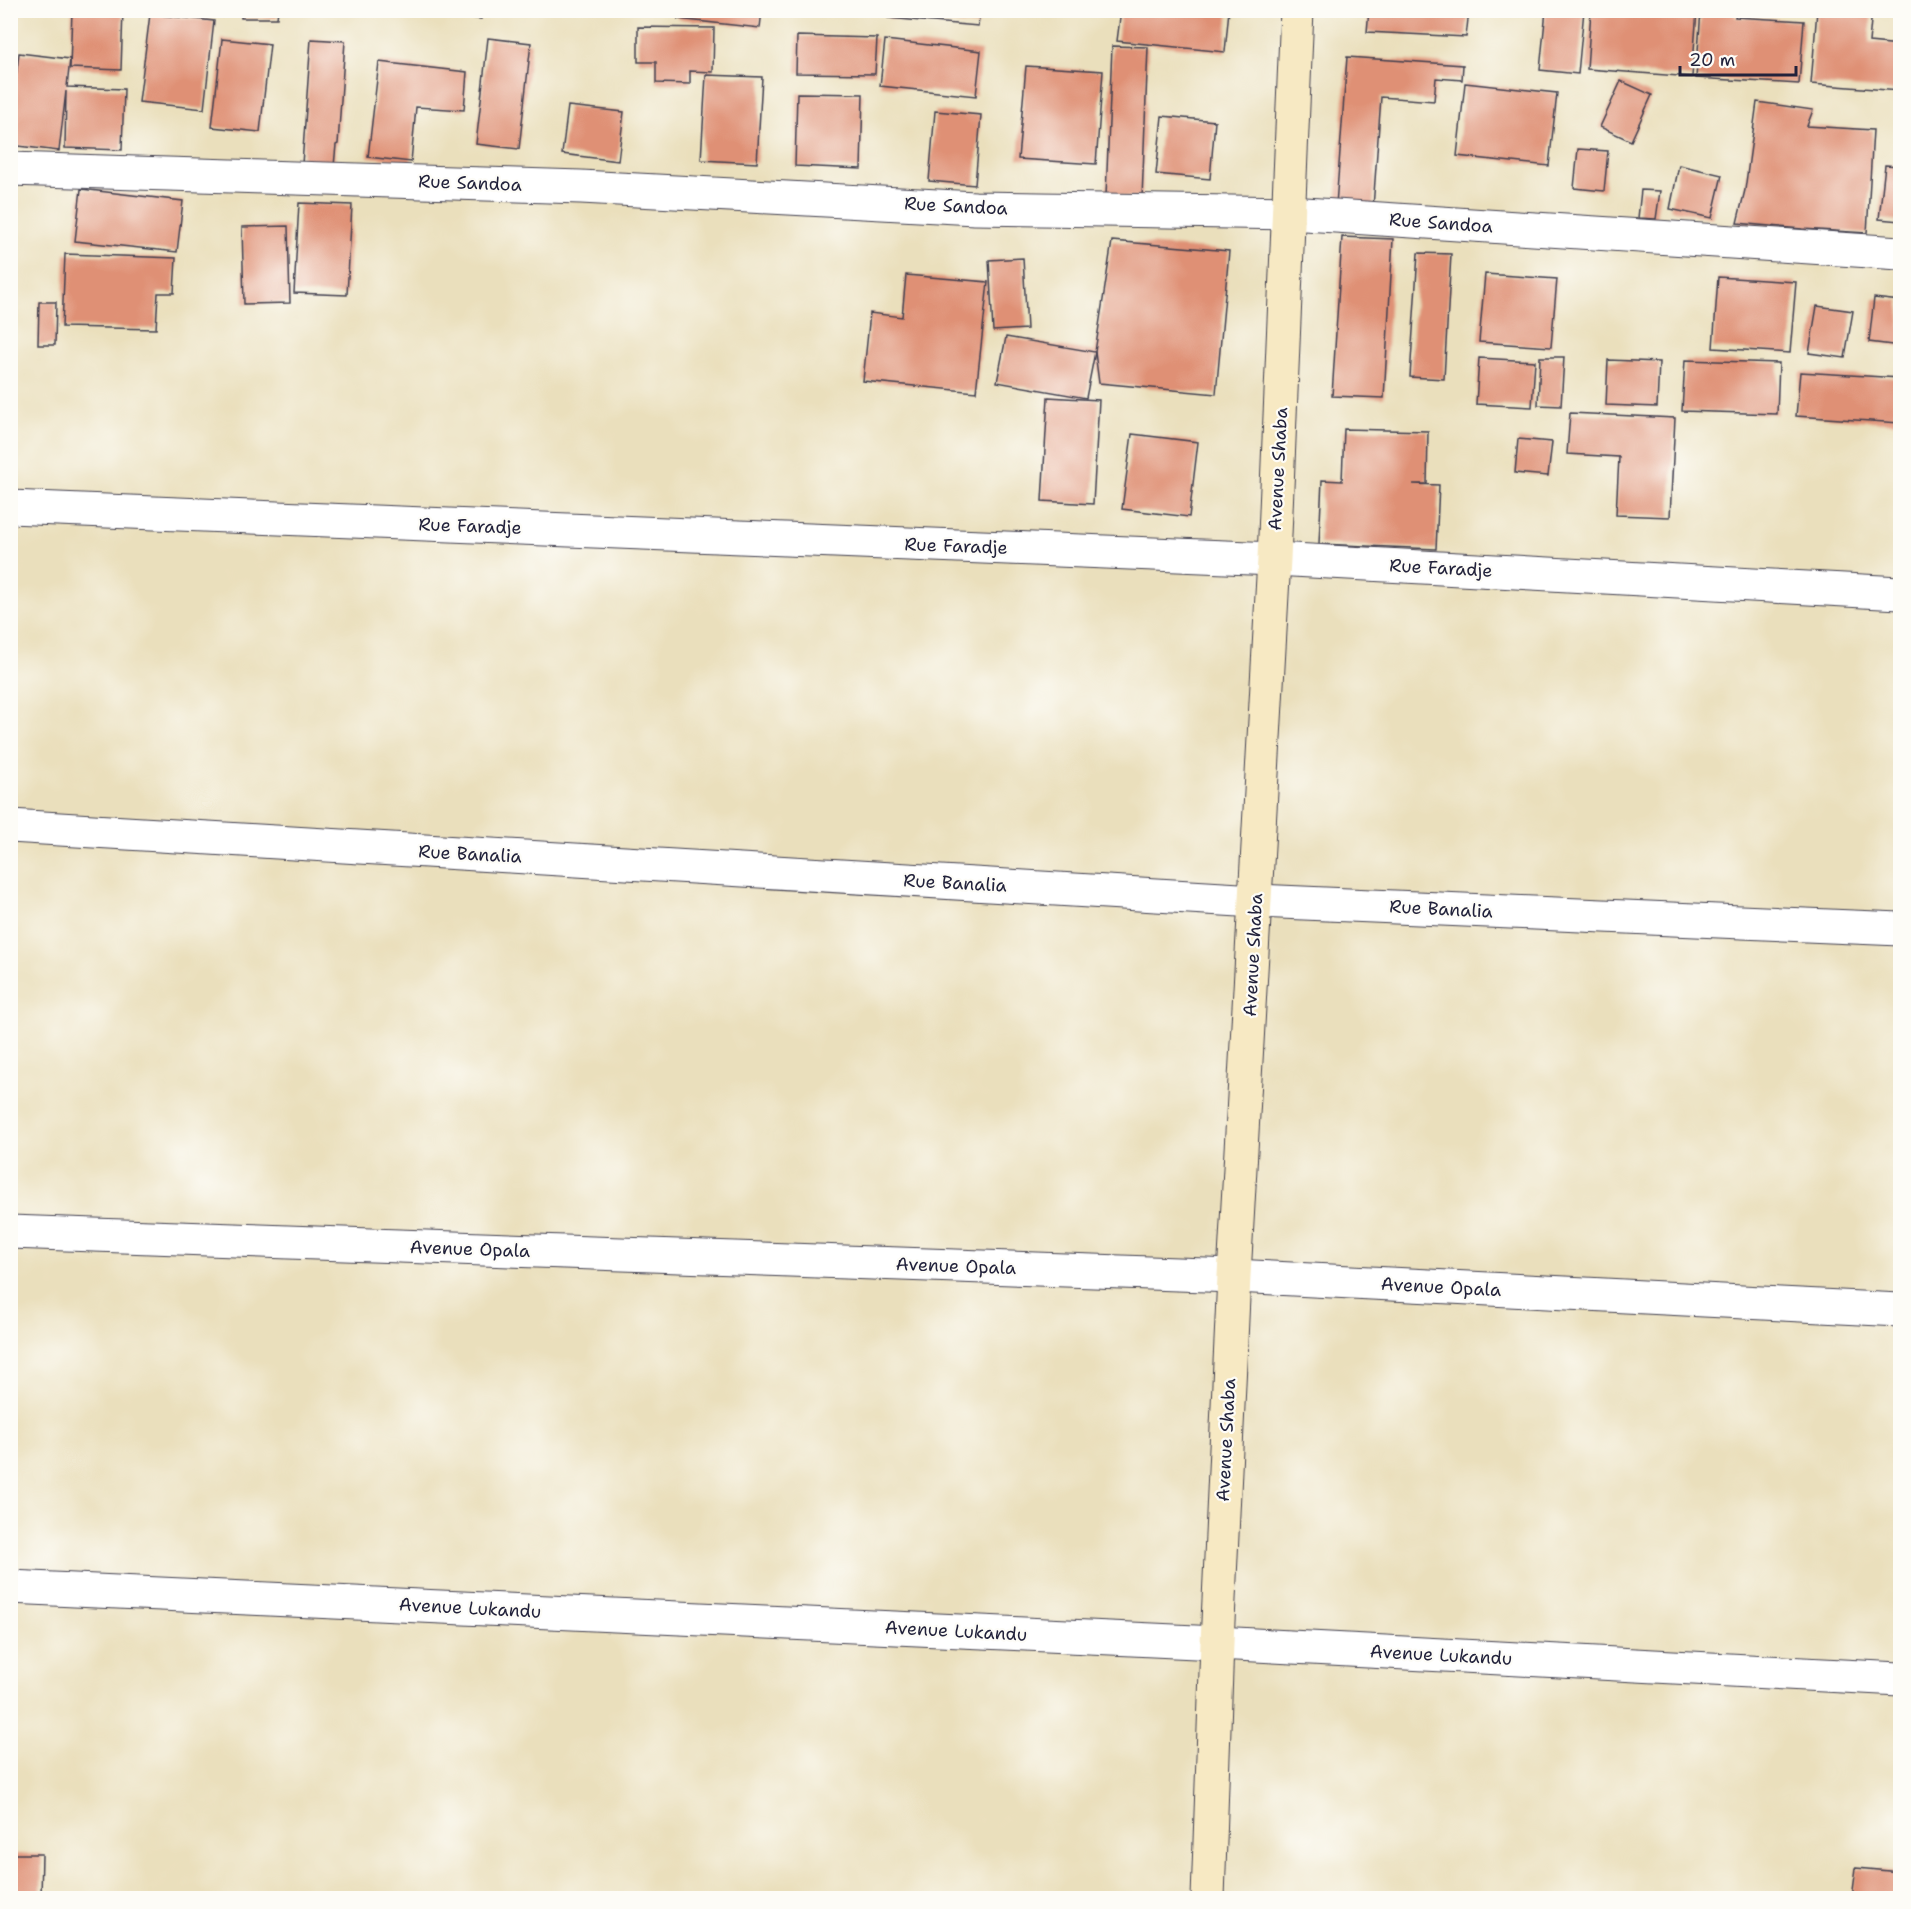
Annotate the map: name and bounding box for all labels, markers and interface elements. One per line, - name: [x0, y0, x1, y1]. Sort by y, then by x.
- scale bar: [1680, 39, 1796, 77]
- text: 20 m: [1689, 48, 1735, 72]
- street label: Rue Sandoa: [418, 169, 522, 197]
- street label: Rue Sandoa: [904, 191, 1008, 221]
- street label: Rue Sandoa: [1388, 207, 1494, 239]
- street label: Avenue Shaba: [1263, 407, 1293, 531]
- street label: Rue Faradje: [418, 512, 522, 540]
- street label: Rue Faradje: [904, 532, 1008, 560]
- street label: Rue Faradje: [1389, 553, 1493, 583]
- street label: Rue Banalia: [418, 839, 522, 869]
- street label: Rue Banalia: [903, 868, 1007, 898]
- street label: Avenue Shaba: [1238, 893, 1268, 1017]
- street label: Rue Banalia: [1389, 894, 1493, 924]
- street label: Avenue Opala: [409, 1235, 531, 1263]
- street label: Avenue Opala: [895, 1252, 1017, 1280]
- street label: Avenue Opala: [1380, 1272, 1502, 1302]
- street label: Avenue Shaba: [1211, 1378, 1241, 1502]
- street label: Avenue Lukandu: [398, 1592, 542, 1624]
- street label: Avenue Lukandu: [884, 1615, 1028, 1647]
- street label: Avenue Lukandu: [1369, 1639, 1513, 1671]

